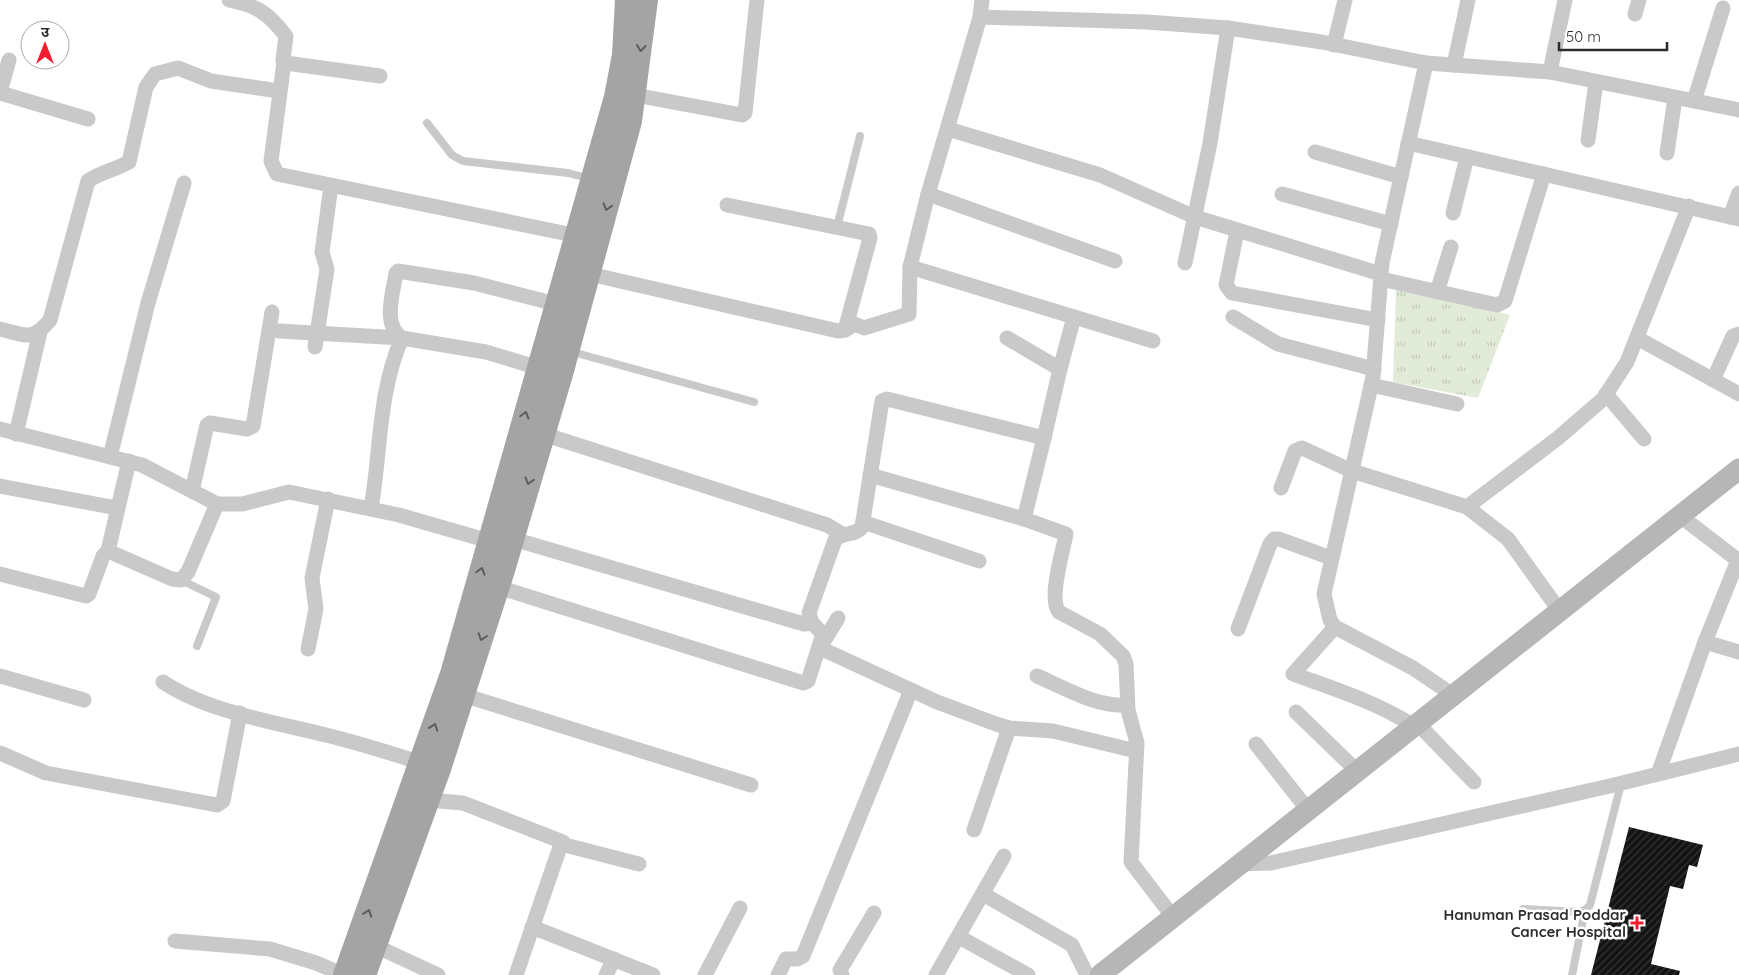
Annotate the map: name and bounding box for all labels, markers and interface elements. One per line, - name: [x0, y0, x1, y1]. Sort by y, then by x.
- north arrow: [20, 20, 70, 70]
- scale bar: [1559, 20, 1666, 52]
- text: उ: [41, 23, 50, 41]
- text: 50 m: [1566, 27, 1601, 46]
- one-way arrow: [636, 45, 647, 53]
- one-way arrow: [602, 202, 612, 211]
- one-way arrow: [520, 411, 530, 419]
- one-way arrow: [525, 477, 535, 485]
- one-way arrow: [475, 567, 485, 576]
- one-way arrow: [477, 632, 487, 640]
- one-way arrow: [428, 723, 438, 731]
- place label: Hanuman Prasad Poddar Cancer Hospital: [1443, 905, 1626, 941]
- one-way arrow: [362, 909, 372, 917]
- marker: Hanuman Prasad Poddar Cancer Hospital: [1630, 916, 1644, 930]

